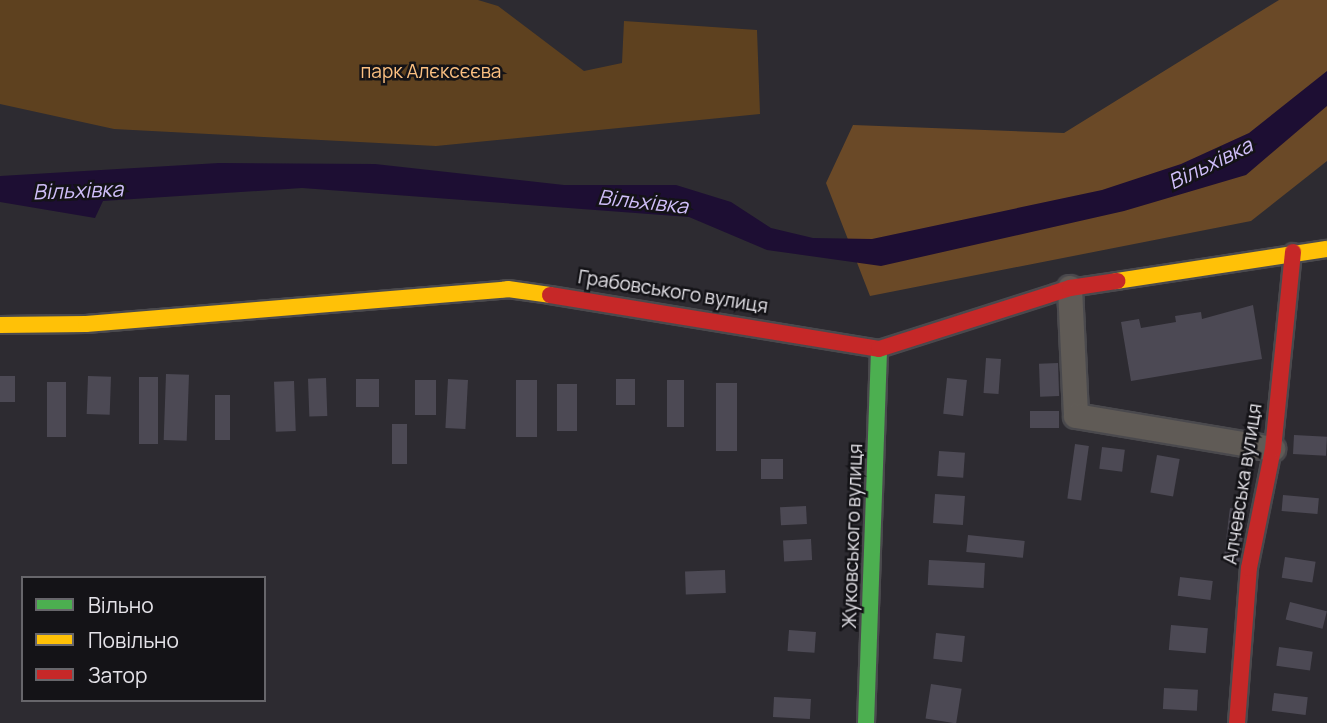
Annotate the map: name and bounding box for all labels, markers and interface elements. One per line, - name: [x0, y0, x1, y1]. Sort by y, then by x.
- park label: парк Алєксєєва: [361, 61, 501, 83]
- water label: Вільхівка: [1164, 132, 1256, 194]
- water label: Вільхівка: [32, 176, 124, 204]
- water label: Вільхівка: [597, 184, 689, 218]
- street label: Грабовського вулиця: [576, 266, 770, 318]
- street label: Алчевська вулиця: [1219, 402, 1267, 566]
- street label: Жуковського вулиця: [838, 443, 868, 629]
- legend: [21, 576, 266, 702]
- text: Вільно: [88, 591, 154, 619]
- text: Повільно: [88, 626, 179, 654]
- text: Затор: [88, 661, 147, 689]

